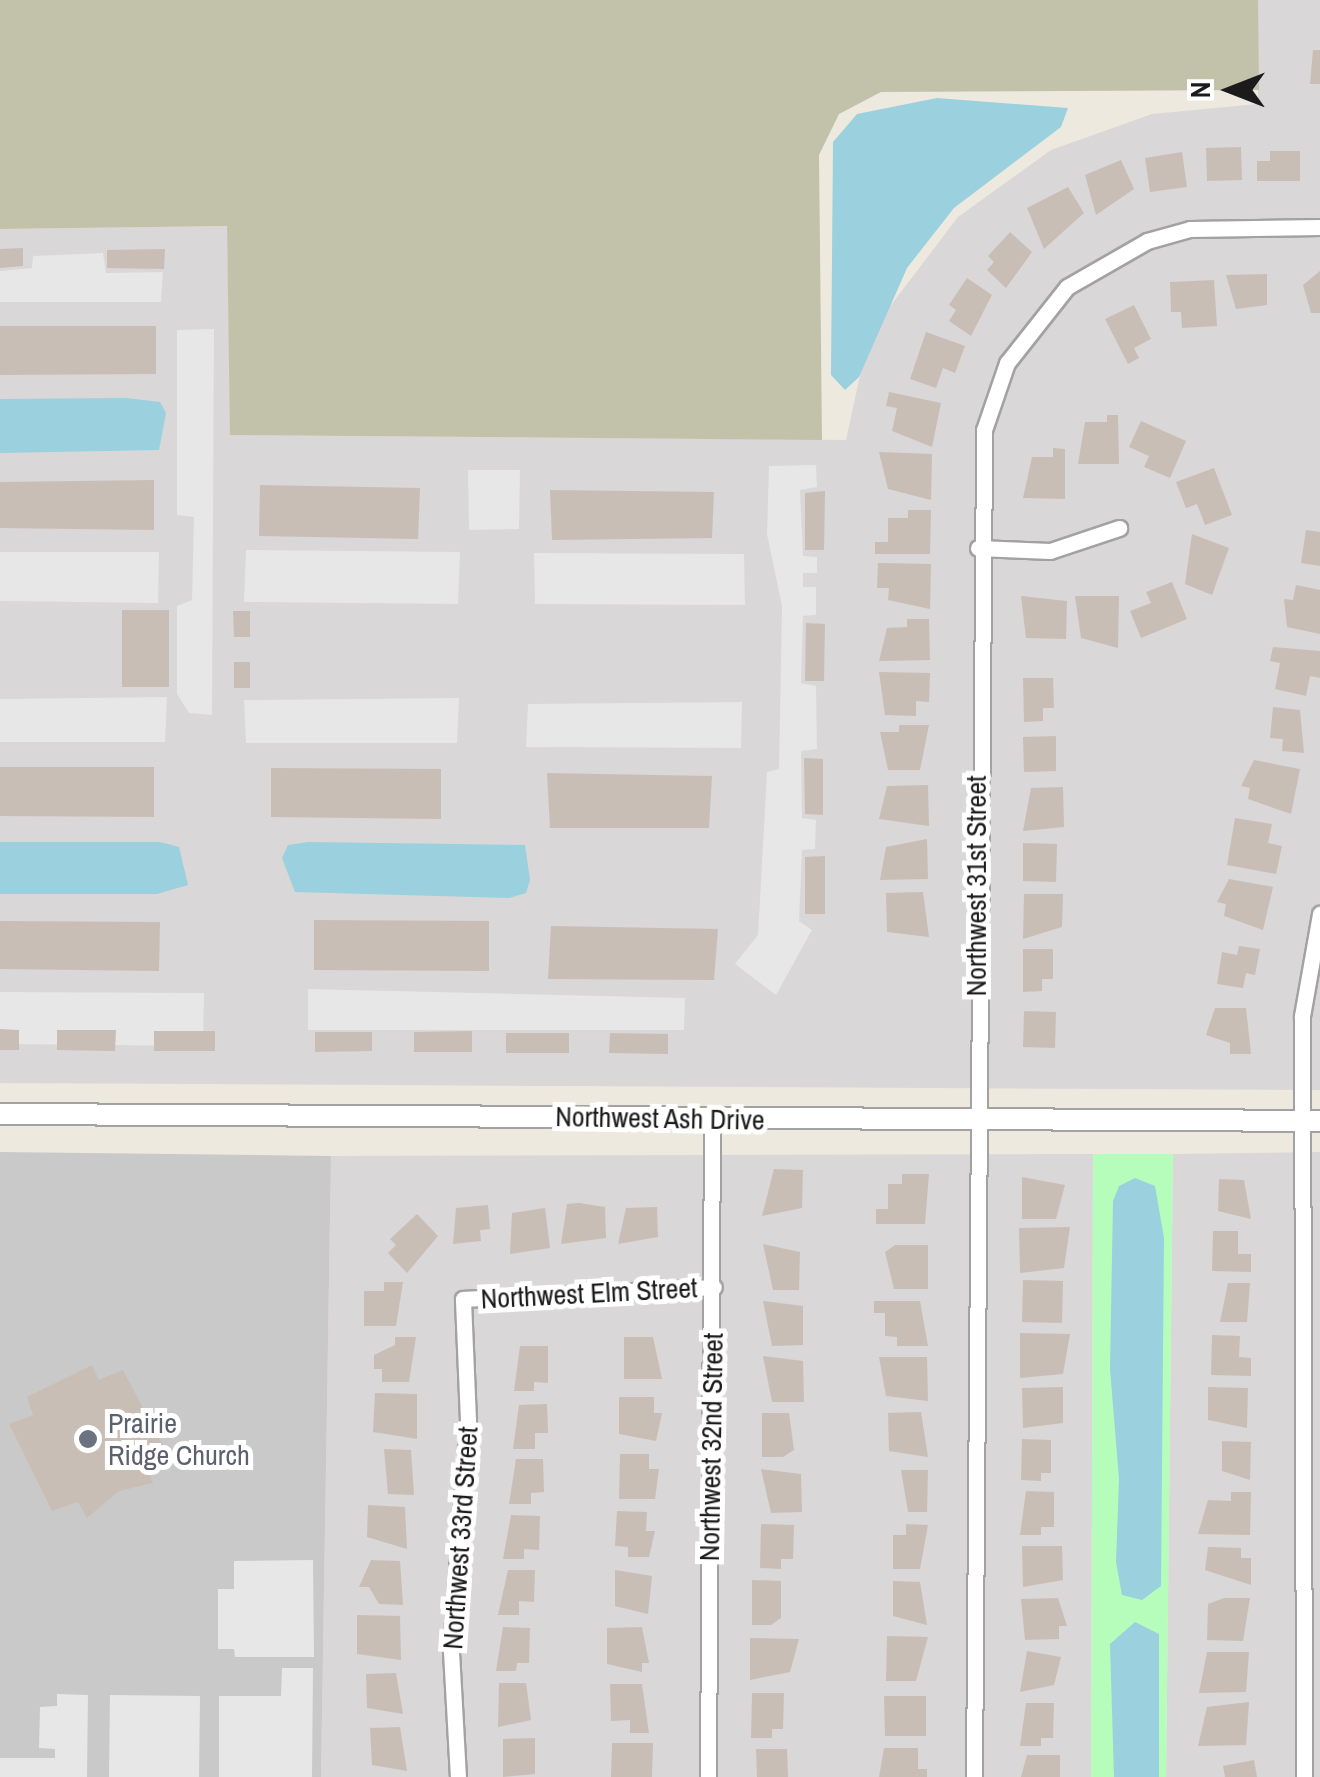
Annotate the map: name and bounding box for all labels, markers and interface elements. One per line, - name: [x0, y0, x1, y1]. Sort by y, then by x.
- north arrow: [1180, 40, 1280, 140]
- text: N: [1181, 82, 1219, 98]
- street label: Northwest 31st Street: [959, 776, 993, 996]
- street label: Northwest Ash Drive: [554, 1099, 766, 1137]
- street label: Northwest Elm Street: [480, 1271, 698, 1315]
- street label: Northwest 32nd Street: [692, 1332, 730, 1562]
- place label: Prairie Ridge Church: [108, 1406, 250, 1472]
- street label: Northwest 33rd Street: [435, 1425, 485, 1651]
- marker: Prairie Ridge Church: [77, 1428, 99, 1450]

